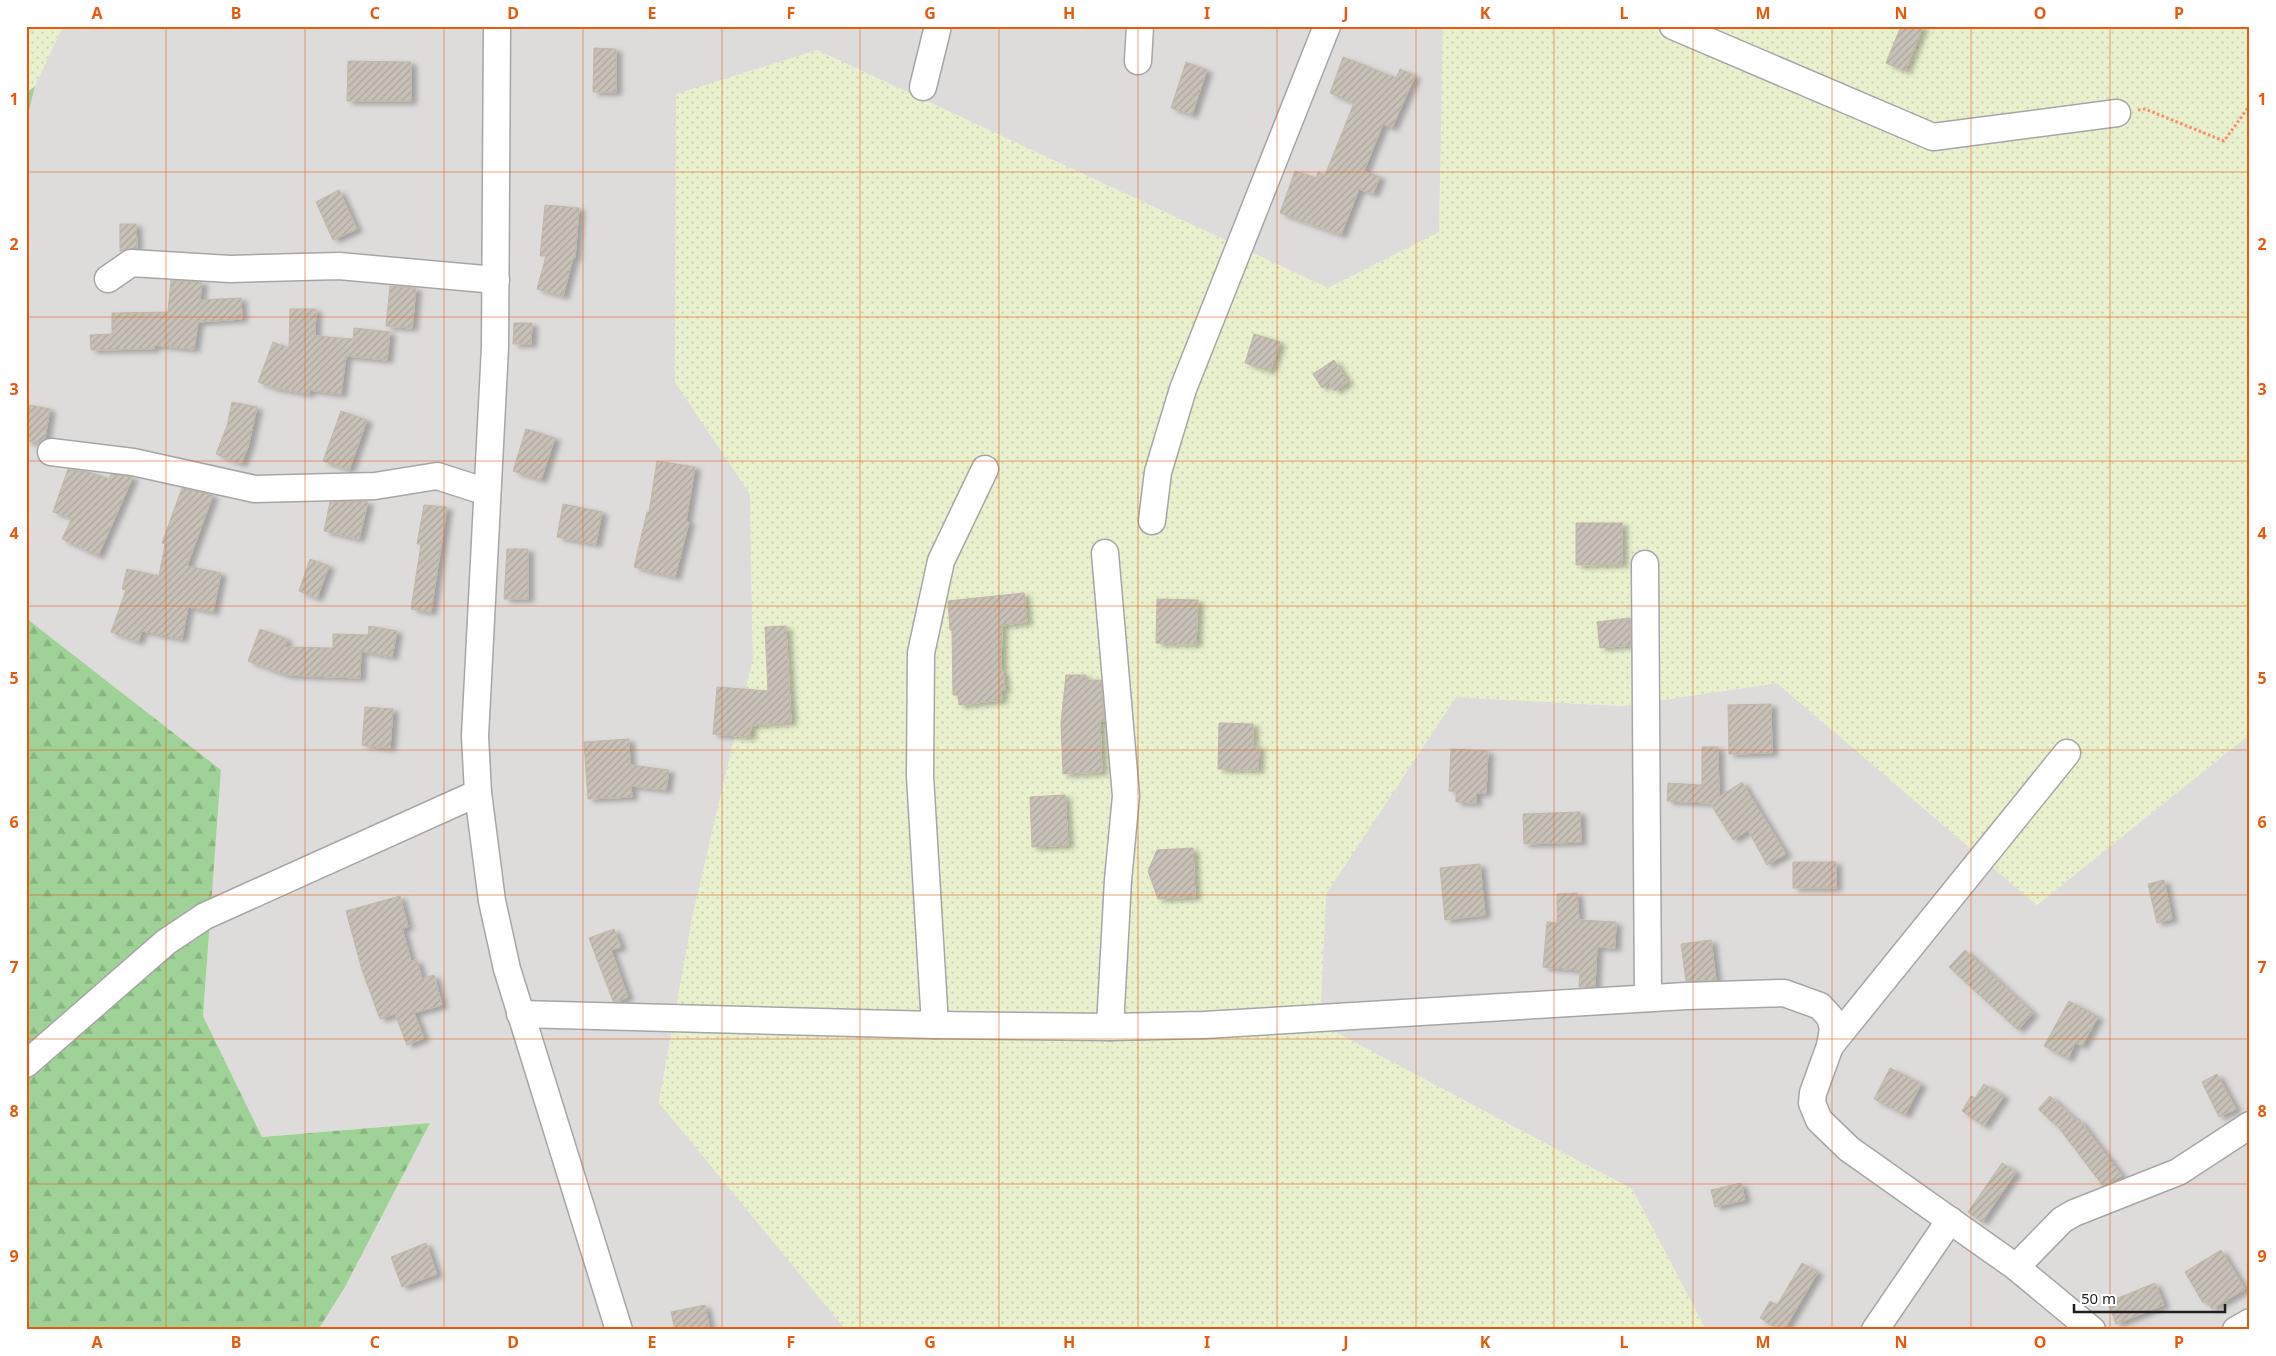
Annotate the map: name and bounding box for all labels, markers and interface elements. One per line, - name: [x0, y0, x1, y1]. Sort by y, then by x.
- text: A: [91, 2, 103, 24]
- text: B: [231, 2, 241, 24]
- text: C: [370, 2, 380, 24]
- text: D: [507, 2, 519, 24]
- text: E: [648, 2, 657, 24]
- text: F: [787, 2, 795, 24]
- text: G: [924, 2, 936, 24]
- text: H: [1063, 2, 1075, 24]
- text: I: [1204, 2, 1210, 24]
- text: J: [1341, 2, 1349, 24]
- text: K: [1480, 2, 1491, 24]
- text: L: [1620, 2, 1629, 24]
- text: M: [1755, 2, 1771, 24]
- text: N: [1894, 2, 1908, 24]
- text: O: [2034, 2, 2046, 24]
- text: P: [2174, 2, 2184, 24]
- text: 1: [9, 88, 19, 110]
- text: 1: [2257, 88, 2267, 110]
- text: 2: [9, 233, 19, 255]
- text: 2: [2257, 233, 2267, 255]
- text: 3: [9, 378, 19, 400]
- text: 3: [2257, 378, 2267, 400]
- text: 4: [9, 522, 19, 544]
- text: 4: [2257, 522, 2267, 544]
- text: 5: [9, 667, 19, 689]
- text: 5: [2257, 667, 2267, 689]
- text: 6: [9, 811, 19, 833]
- text: 6: [2257, 811, 2267, 833]
- text: 7: [9, 956, 19, 978]
- text: 7: [2257, 956, 2267, 978]
- text: 8: [9, 1100, 19, 1122]
- text: 8: [2257, 1100, 2267, 1122]
- text: 9: [9, 1245, 19, 1267]
- text: 9: [2257, 1245, 2267, 1267]
- scale bar: [2074, 1281, 2225, 1313]
- text: 50 m: [2081, 1288, 2116, 1308]
- text: A: [91, 1331, 103, 1353]
- text: B: [231, 1331, 241, 1353]
- text: C: [370, 1331, 380, 1353]
- text: D: [507, 1331, 519, 1353]
- text: E: [648, 1331, 657, 1353]
- text: F: [787, 1331, 795, 1353]
- text: G: [924, 1331, 936, 1353]
- text: H: [1063, 1331, 1075, 1353]
- text: I: [1204, 1331, 1210, 1353]
- text: J: [1341, 1331, 1349, 1353]
- text: K: [1480, 1331, 1491, 1353]
- text: L: [1620, 1331, 1629, 1353]
- text: M: [1755, 1331, 1771, 1353]
- text: N: [1894, 1331, 1908, 1353]
- text: O: [2034, 1331, 2046, 1353]
- text: P: [2174, 1331, 2184, 1353]

